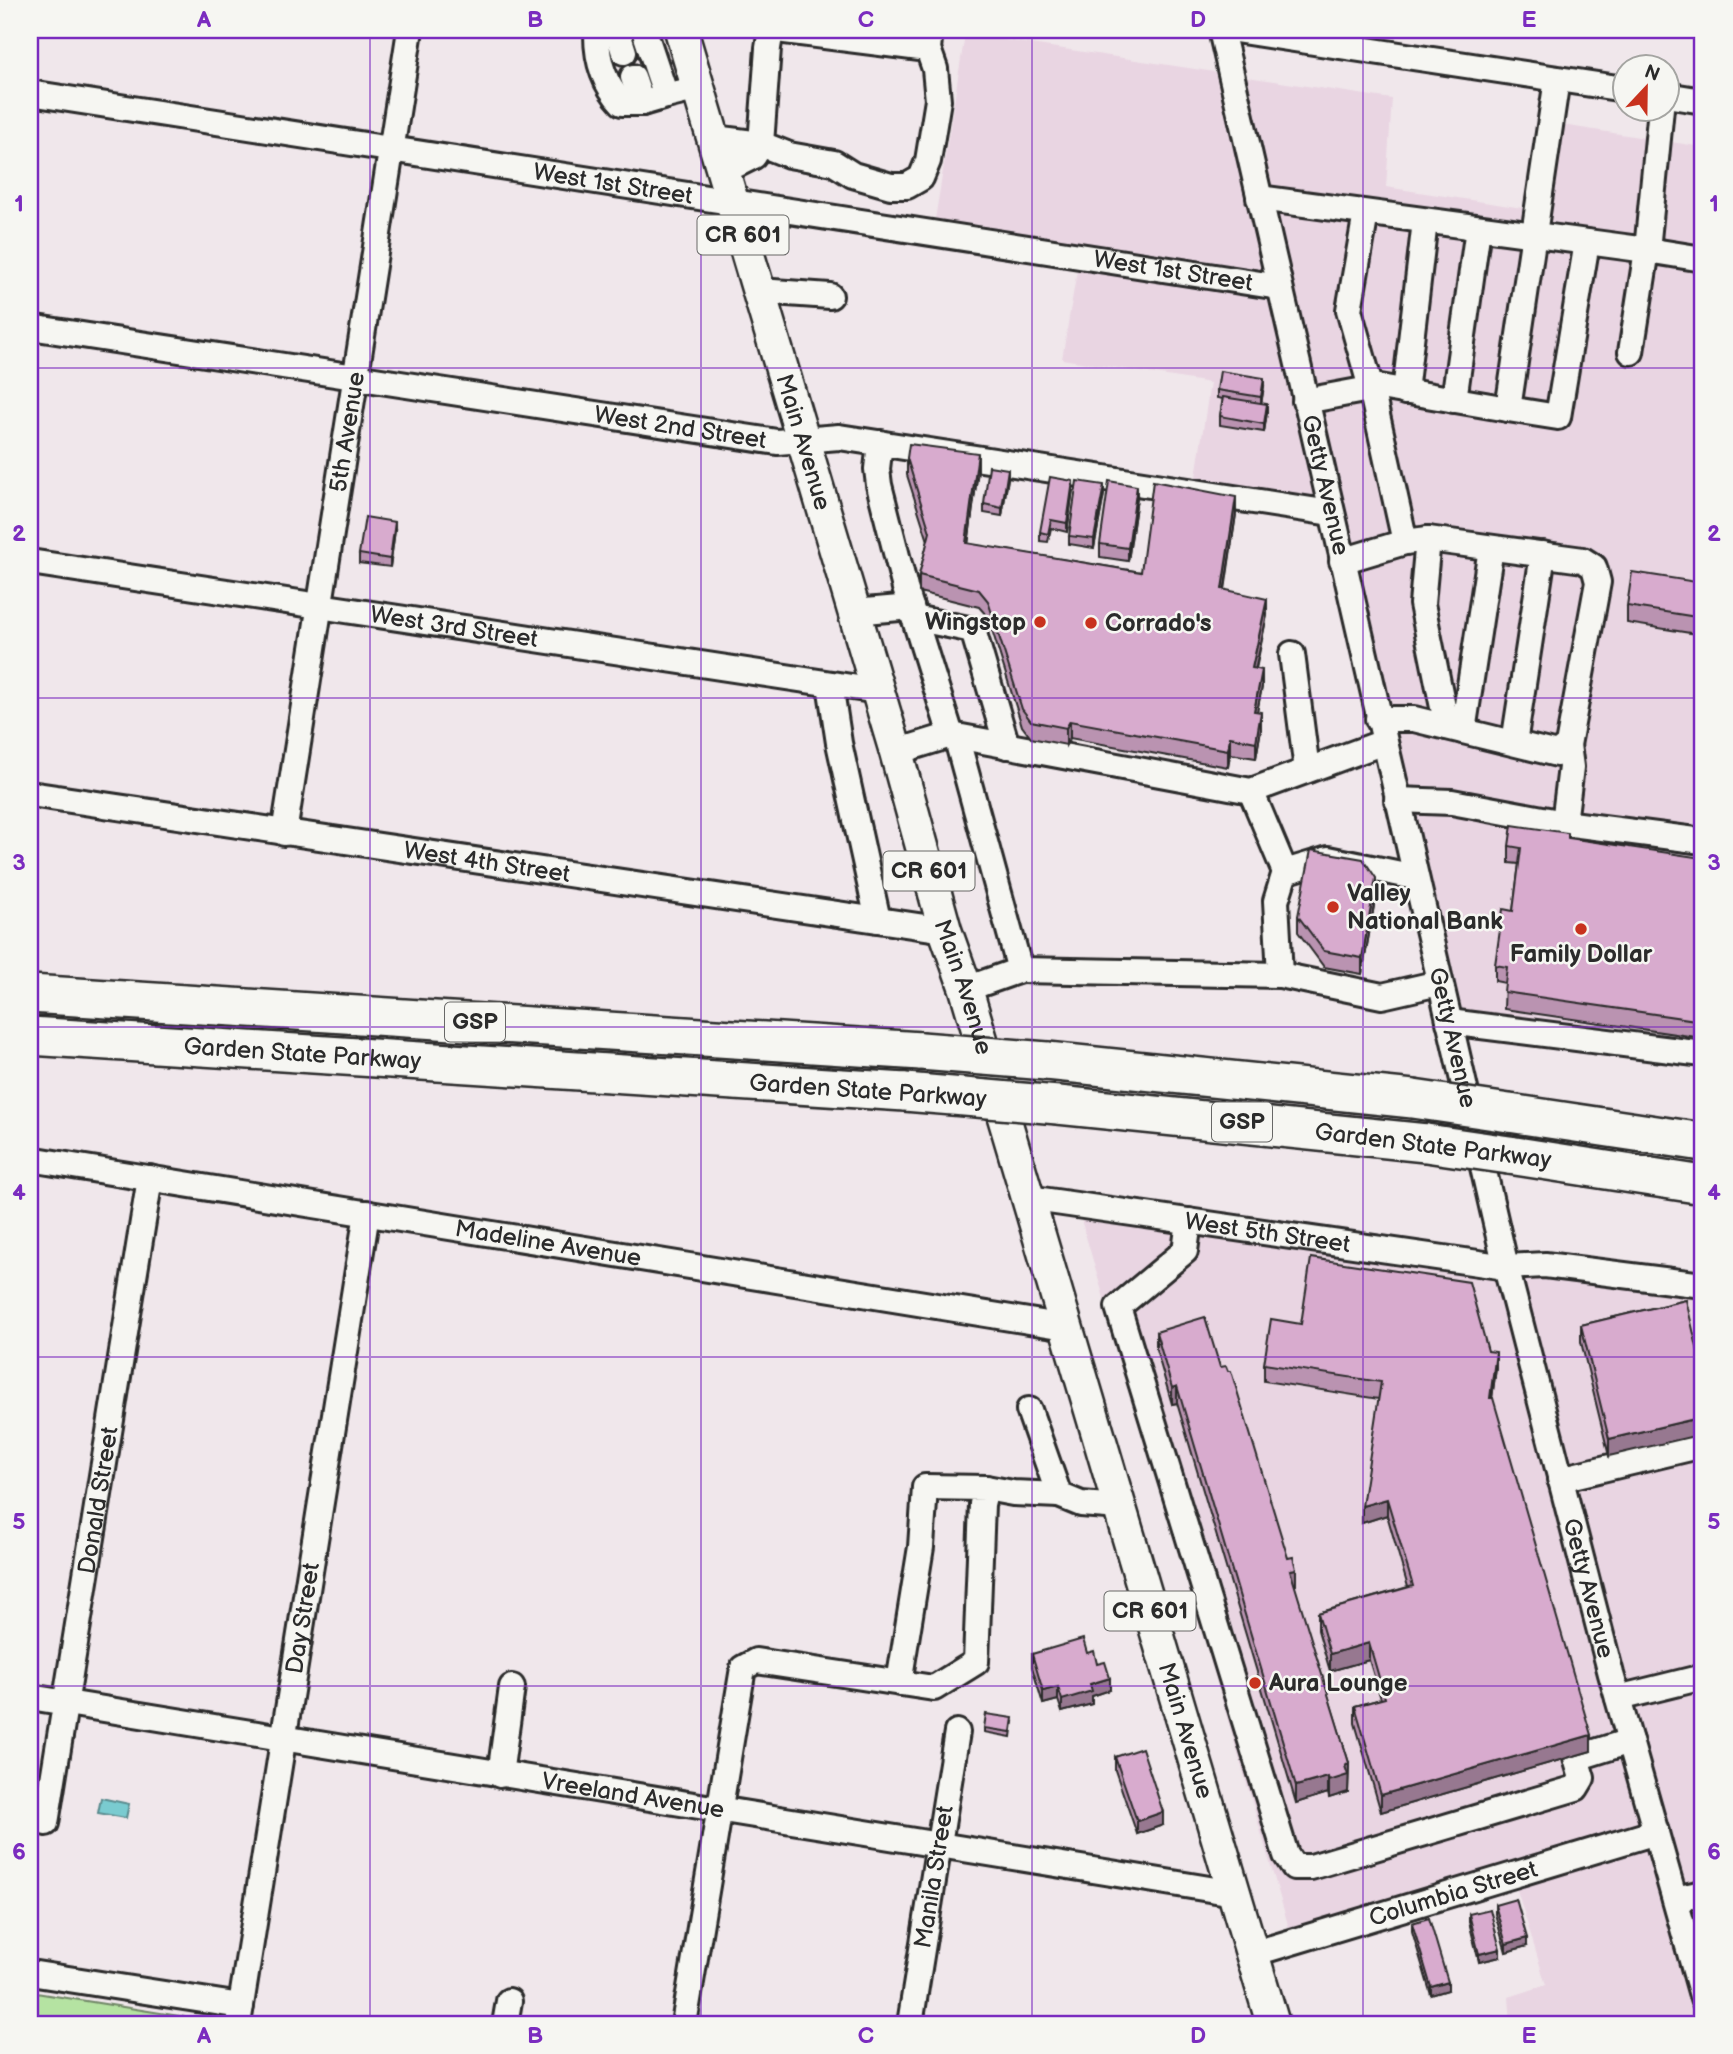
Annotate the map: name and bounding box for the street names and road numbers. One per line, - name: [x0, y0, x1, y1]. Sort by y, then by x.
- street label: West 1st Street: [531, 157, 695, 210]
- road number: CR 601: [698, 216, 788, 254]
- street label: West 1st Street: [1092, 244, 1256, 297]
- street label: 5th Avenue: [323, 370, 371, 494]
- street label: Main Avenue: [770, 371, 838, 514]
- street label: West 2nd Street: [592, 400, 769, 455]
- street label: Getty Avenue: [1296, 412, 1356, 558]
- street label: West 3rd Street: [368, 599, 541, 654]
- street label: West 4th Street: [402, 835, 573, 889]
- road number: CR 601: [884, 852, 974, 890]
- street label: Main Avenue: [928, 916, 999, 1058]
- street label: Getty Avenue: [1423, 965, 1483, 1111]
- road number: GSP: [445, 1002, 505, 1042]
- street label: Garden State Parkway: [183, 1031, 422, 1076]
- street label: Garden State Parkway: [748, 1068, 988, 1114]
- road number: GSP: [1212, 1102, 1272, 1142]
- street label: Garden State Parkway: [1313, 1117, 1553, 1175]
- street label: West 5th Street: [1183, 1206, 1353, 1259]
- street label: Madeline Avenue: [453, 1214, 643, 1272]
- street label: Donald Street: [72, 1424, 124, 1576]
- street label: Getty Avenue: [1557, 1515, 1621, 1661]
- street label: Day Street: [279, 1560, 326, 1676]
- road number: CR 601: [1104, 1592, 1196, 1630]
- street label: Main Avenue: [1152, 1659, 1220, 1802]
- street label: Vreeland Avenue: [540, 1766, 727, 1824]
- street label: Manila Street: [908, 1803, 960, 1950]
- street label: Columbia Street: [1365, 1854, 1541, 1932]

